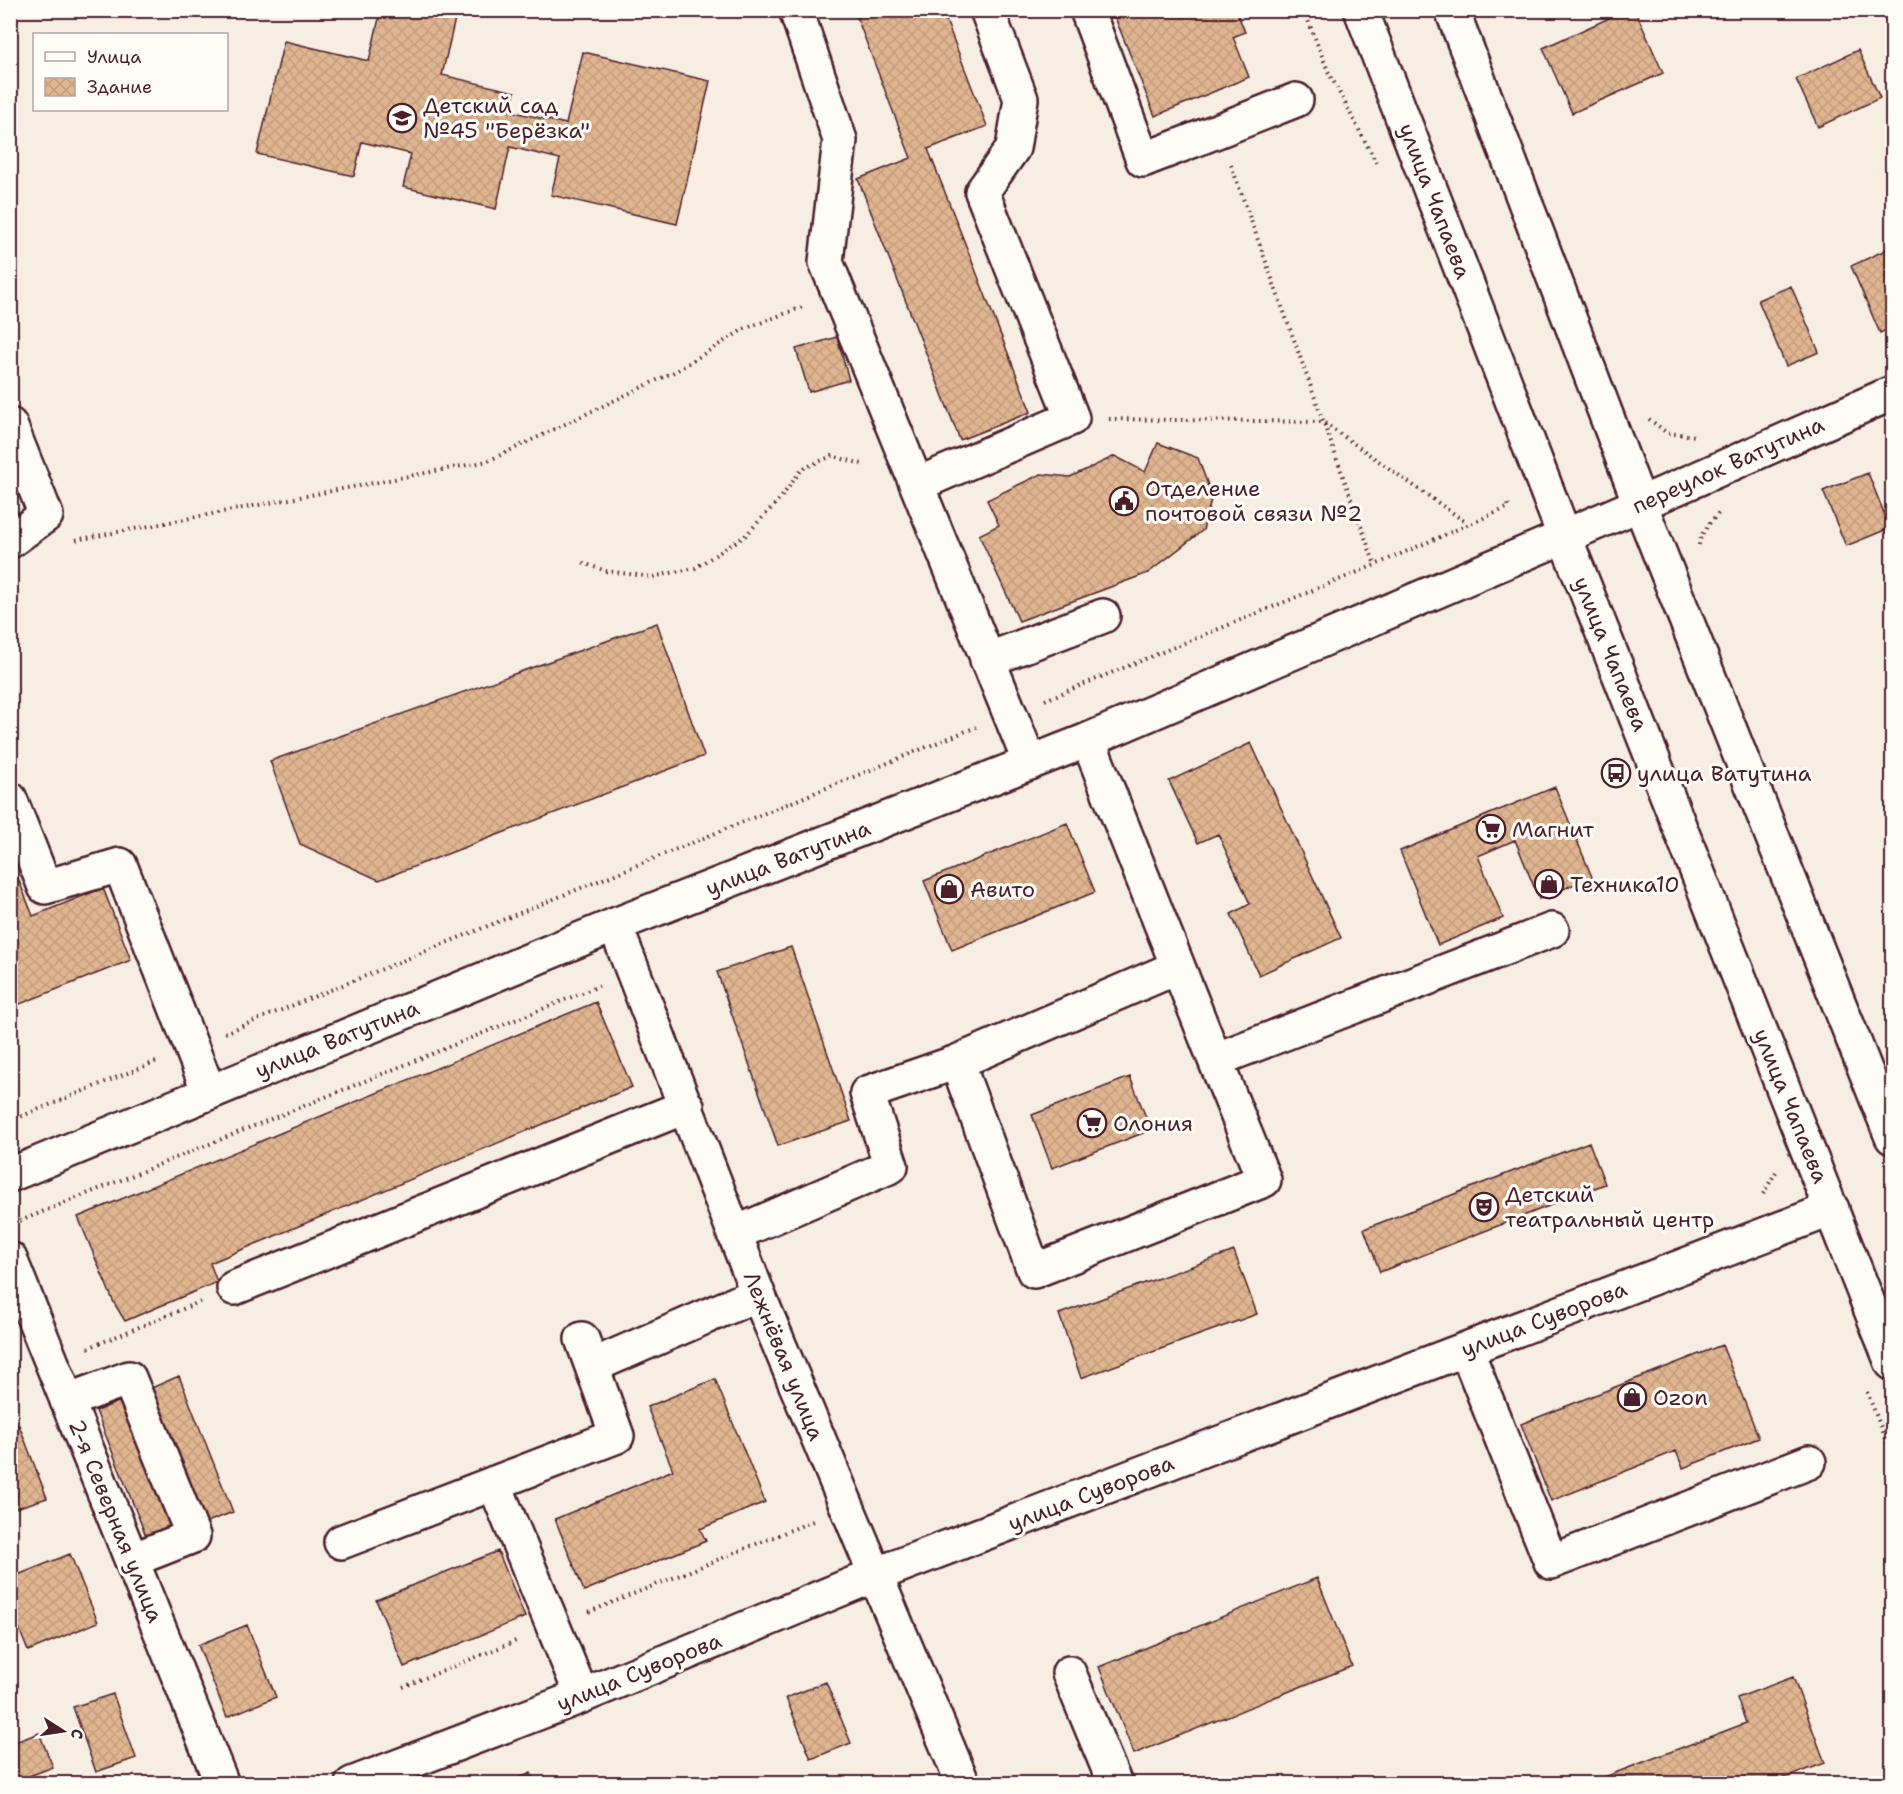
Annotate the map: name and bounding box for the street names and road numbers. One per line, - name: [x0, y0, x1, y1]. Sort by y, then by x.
- street label: улица Чапаева: [1392, 119, 1478, 283]
- street label: переулок Ватутина: [1627, 409, 1829, 520]
- street label: улица Чапаева: [1567, 572, 1655, 736]
- street label: улица Ватутина: [701, 813, 875, 903]
- street label: улица Ватутина: [251, 993, 424, 1085]
- street label: улица Чапаева: [1747, 1024, 1835, 1188]
- street label: Лежнёвая улица: [737, 1267, 831, 1445]
- street label: улица Суворова: [1457, 1274, 1631, 1364]
- street label: 2-я Северная улица: [62, 1415, 170, 1627]
- street label: улица Суворова: [1004, 1448, 1178, 1538]
- street label: улица Суворова: [552, 1626, 726, 1718]

